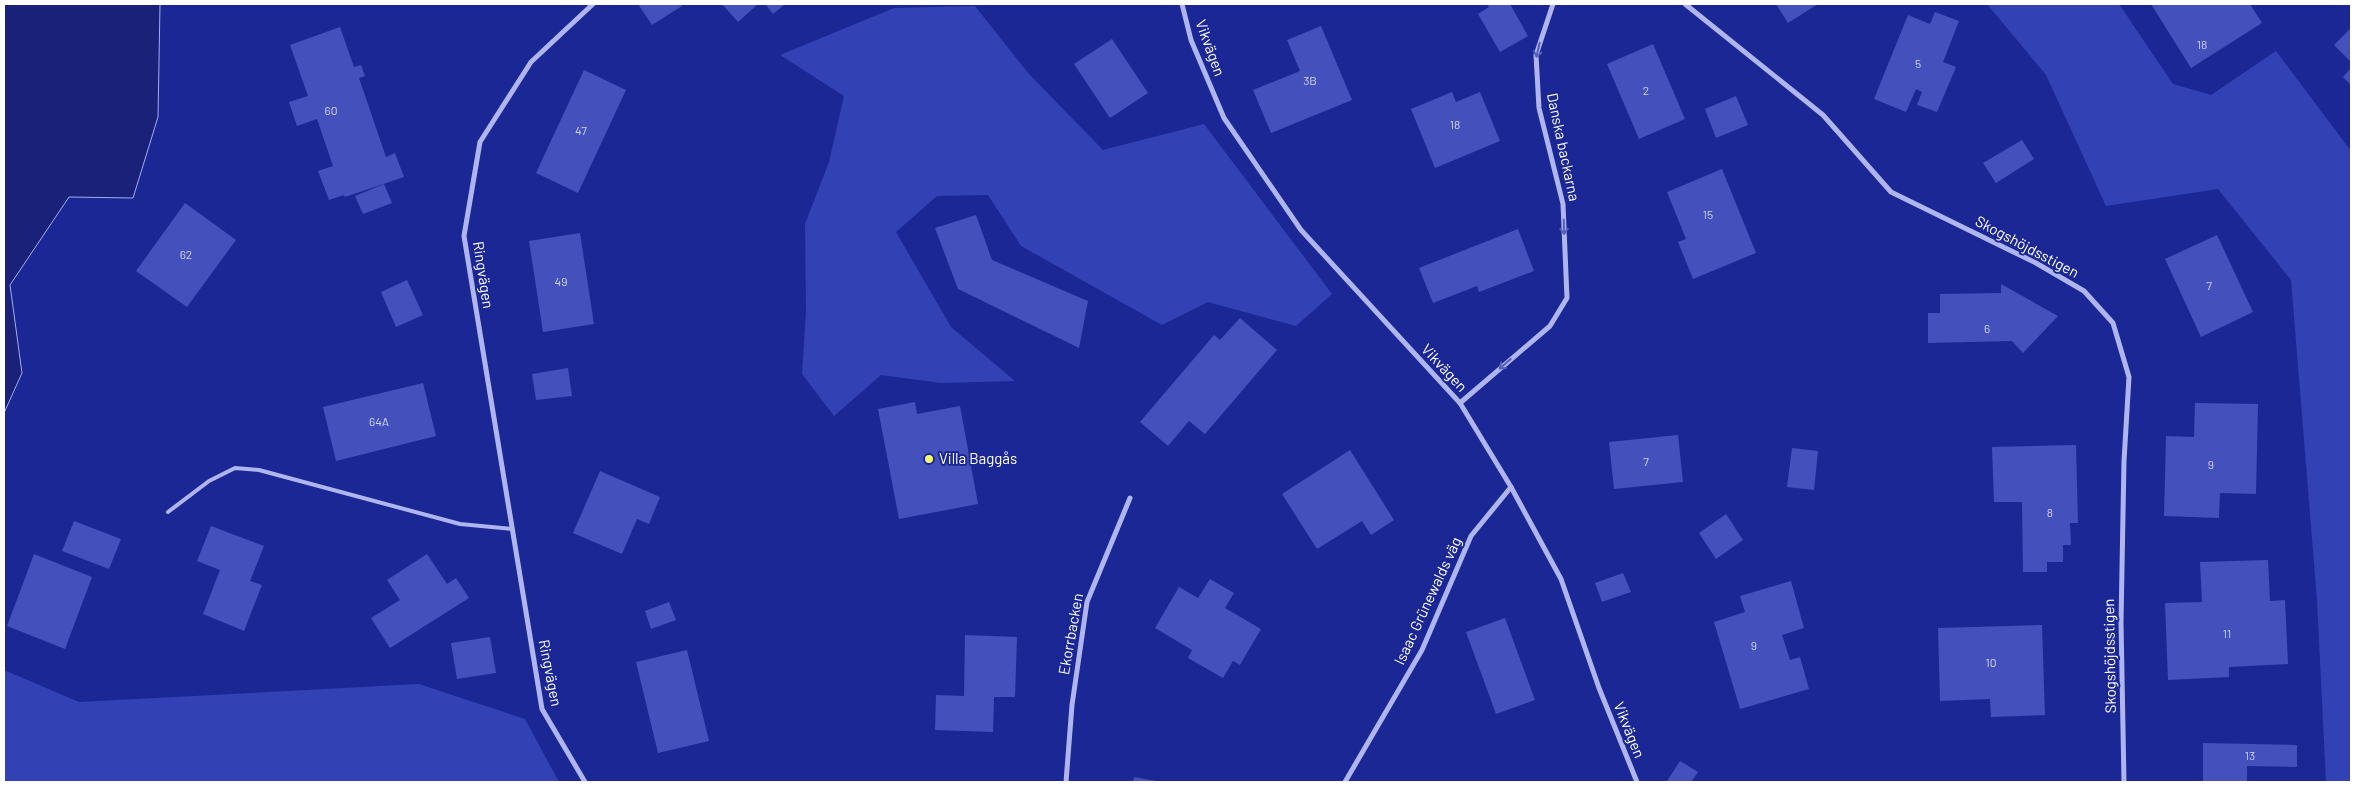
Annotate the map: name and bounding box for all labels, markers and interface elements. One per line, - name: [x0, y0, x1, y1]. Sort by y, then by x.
- street label: Vikvägen: [1192, 17, 1229, 78]
- house number: 18: [2197, 37, 2207, 51]
- one-way arrow: [1533, 42, 1542, 58]
- house number: 5: [1915, 56, 1921, 70]
- house number: 3B: [1303, 73, 1317, 87]
- house number: 2: [1643, 83, 1649, 97]
- street label: Danska backarna: [1544, 91, 1584, 203]
- house number: 60: [325, 103, 337, 117]
- house number: 18: [1450, 117, 1460, 131]
- house number: 47: [575, 123, 587, 137]
- house number: 15: [1703, 207, 1713, 221]
- street label: Skogshöjdsstigen: [1973, 211, 2082, 281]
- one-way arrow: [1559, 219, 1568, 235]
- street label: Ringvägen: [470, 240, 498, 310]
- house number: 62: [180, 247, 192, 261]
- house number: 49: [555, 274, 567, 288]
- house number: 7: [2206, 278, 2212, 292]
- house number: 6: [1984, 321, 1990, 335]
- street label: Vikvägen: [1418, 340, 1471, 395]
- one-way arrow: [1499, 358, 1512, 369]
- house number: 64A: [369, 414, 389, 428]
- place label: Villa Baggås: [939, 449, 1017, 467]
- marker: Villa Baggås: [923, 453, 935, 465]
- house number: 7: [1643, 454, 1649, 468]
- house number: 9: [2208, 457, 2214, 471]
- house number: 8: [2047, 505, 2053, 519]
- street label: Isaac Grünewalds väg: [1390, 534, 1465, 667]
- street label: Ekorrbacken: [1054, 592, 1086, 676]
- street label: Skogshöjdsstigen: [2099, 598, 2119, 714]
- house number: 11: [2223, 626, 2231, 640]
- street label: Ringvägen: [536, 638, 566, 708]
- house number: 9: [1751, 638, 1757, 652]
- house number: 10: [1986, 655, 1996, 669]
- street label: Vikvägen: [1611, 699, 1649, 760]
- house number: 13: [2245, 748, 2255, 762]

